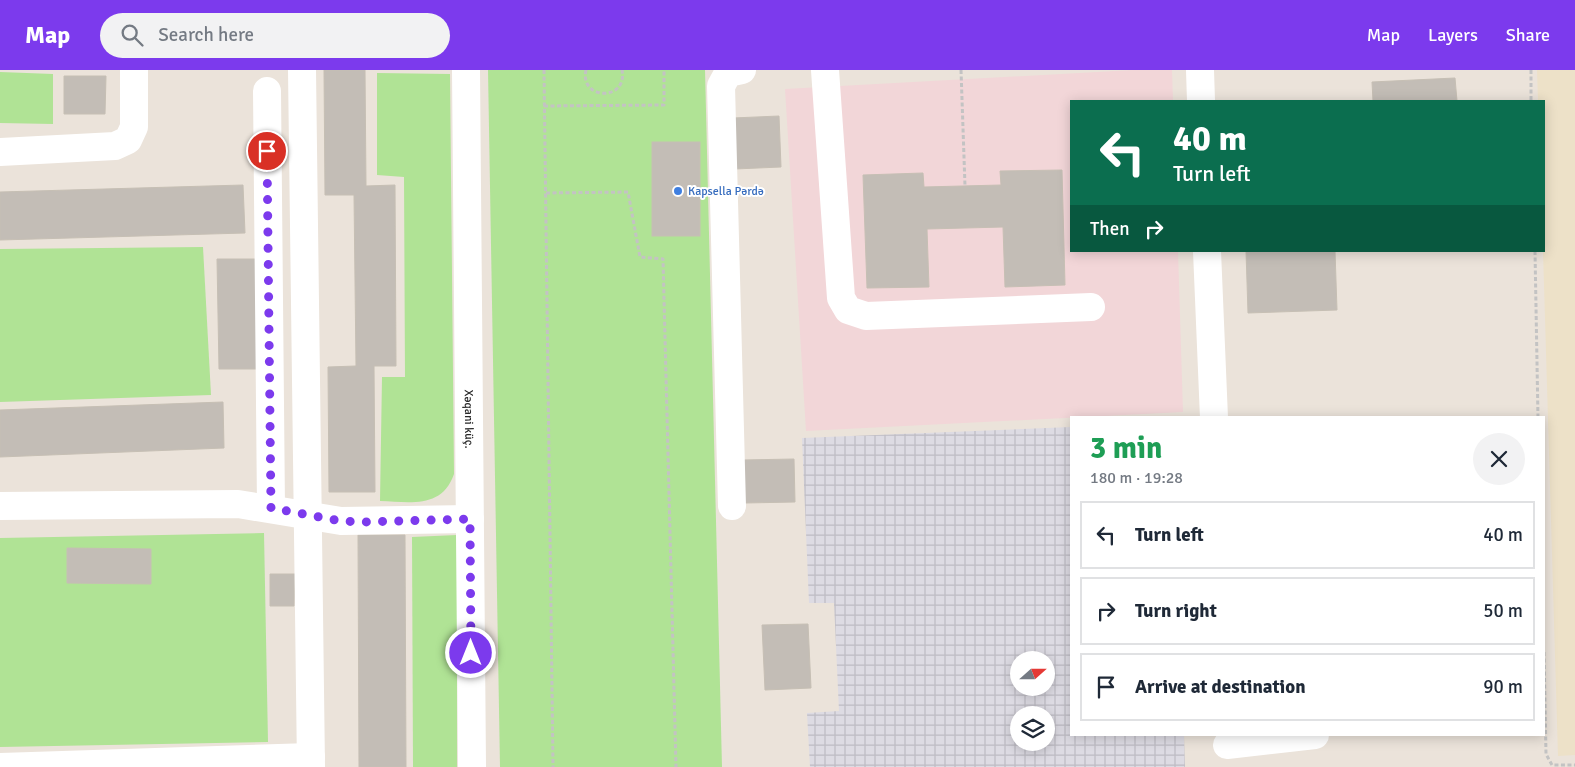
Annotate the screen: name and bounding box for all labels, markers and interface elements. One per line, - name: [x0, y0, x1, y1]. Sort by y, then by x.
- search box: [100, 13, 450, 58]
- text: Map: [25, 20, 70, 50]
- icon: search: [118, 21, 146, 49]
- text: Search here: [158, 23, 254, 47]
- text: Map: [1367, 24, 1400, 46]
- text: Layers: [1428, 24, 1478, 46]
- text: Share: [1506, 24, 1550, 46]
- text: 40 m: [1173, 117, 1247, 160]
- icon: left: [1090, 120, 1155, 185]
- pin: [246, 130, 288, 172]
- icon: arrive: [253, 137, 281, 165]
- text: Turn left: [1173, 160, 1251, 187]
- place label: Kapsella Pərdə: [688, 184, 764, 199]
- marker: Kapsella Pərdə: [672, 185, 684, 197]
- icon: right: [1140, 215, 1168, 243]
- text: Then: [1090, 217, 1130, 241]
- street label: Xəqani küç.: [461, 389, 476, 449]
- text: 3 min: [1090, 430, 1162, 467]
- button: close: [1473, 433, 1525, 485]
- text: 180 m · 19:28: [1090, 468, 1183, 488]
- icon: left: [1092, 521, 1120, 549]
- text: Turn left: [1135, 523, 1204, 547]
- text: 40 m: [1483, 523, 1523, 547]
- icon: right: [1092, 597, 1120, 625]
- text: Turn right: [1135, 599, 1217, 623]
- text: 50 m: [1483, 599, 1523, 623]
- position arrow: [444, 626, 496, 678]
- north arrow: [1010, 651, 1055, 696]
- map controls: [1010, 651, 1055, 751]
- icon: arrive: [1092, 673, 1120, 701]
- text: Arrive at destination: [1135, 675, 1306, 699]
- text: 90 m: [1483, 675, 1523, 699]
- button: layers: [1010, 706, 1055, 751]

